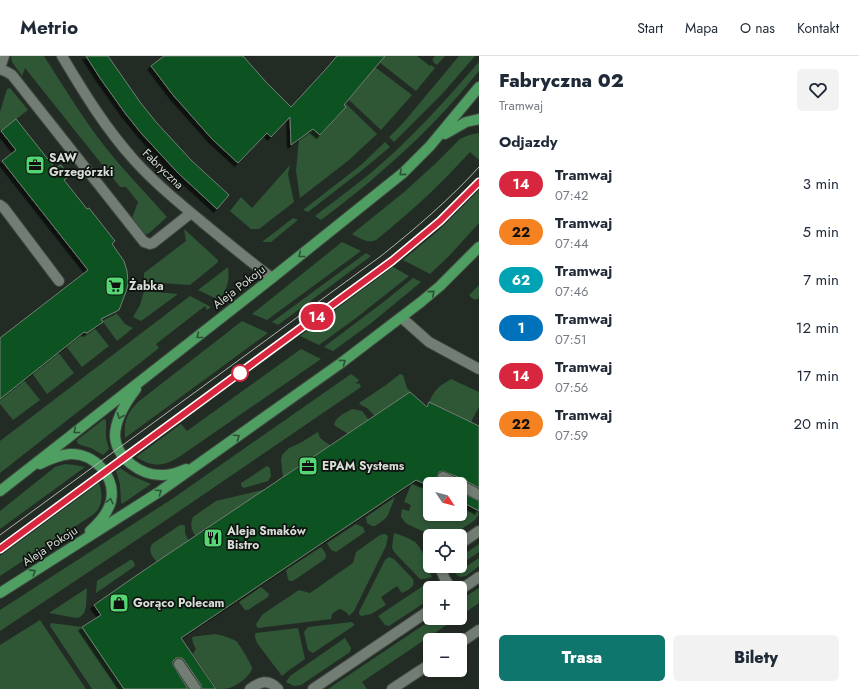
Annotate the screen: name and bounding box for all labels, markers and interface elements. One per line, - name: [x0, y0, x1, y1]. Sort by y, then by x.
- text: Metrio: [20, 14, 78, 41]
- text: Start: [637, 18, 663, 38]
- text: Mapa: [685, 18, 718, 38]
- text: O nas: [740, 18, 775, 38]
- text: Kontakt: [797, 18, 839, 38]
- text: Fabryczna 02: [499, 67, 624, 94]
- button: heart: [797, 69, 839, 111]
- text: Tramwaj: [499, 96, 543, 115]
- text: Odjazdy: [499, 131, 558, 153]
- street label: Fabryczna: [138, 145, 188, 193]
- place label: SAW Grzegórzki: [49, 149, 113, 181]
- office icon: SAW Grzegórzki: [24, 154, 46, 176]
- text: Tramwaj: [555, 164, 612, 186]
- one-way arrow: [399, 169, 407, 176]
- text: 3 min: [803, 173, 839, 195]
- text: 14: [513, 174, 529, 194]
- text: 07:42: [555, 186, 589, 205]
- text: Tramwaj: [555, 212, 612, 234]
- text: 5 min: [803, 221, 839, 243]
- text: 22: [512, 222, 530, 242]
- text: 07:44: [555, 234, 589, 253]
- one-way arrow: [299, 251, 306, 258]
- text: Tramwaj: [555, 260, 612, 282]
- street label: Aleja Pokoju: [209, 261, 269, 313]
- text: 7 min: [803, 269, 839, 291]
- text: 62: [512, 270, 530, 290]
- supermarket icon: Żabka: [104, 275, 126, 297]
- place label: Żabka: [129, 277, 164, 295]
- text: 07:46: [555, 282, 589, 301]
- one-way arrow: [427, 290, 435, 297]
- line badge: 14: [299, 304, 335, 330]
- text: 14: [309, 307, 325, 327]
- text: Tramwaj: [555, 308, 612, 330]
- text: 12 min: [796, 317, 839, 339]
- text: 1: [517, 318, 525, 338]
- text: 07:51: [555, 330, 587, 349]
- one-way arrow: [196, 331, 203, 338]
- text: Tramwaj: [555, 356, 612, 378]
- one-way arrow: [338, 360, 345, 367]
- unlabelled marker: [231, 364, 249, 382]
- text: 17 min: [796, 365, 839, 387]
- text: 14: [513, 366, 529, 386]
- text: 07:56: [555, 378, 588, 397]
- text: Tramwaj: [555, 404, 612, 426]
- one-way arrow: [117, 412, 125, 419]
- text: 20 min: [793, 413, 839, 435]
- text: 22: [512, 414, 530, 434]
- text: 07:59: [555, 426, 588, 445]
- one-way arrow: [74, 427, 81, 434]
- one-way arrow: [232, 435, 239, 442]
- office icon: EPAM Systems: [297, 455, 319, 477]
- place label: EPAM Systems: [322, 457, 405, 475]
- north arrow: [423, 477, 467, 521]
- map controls: [423, 477, 467, 677]
- one-way arrow: [154, 490, 161, 497]
- one-way arrow: [105, 498, 113, 504]
- street label: Aleja Pokoju: [19, 521, 81, 571]
- place label: Aleja Smaków Bistro: [226, 522, 307, 554]
- restaurant icon: Aleja Smaków Bistro: [202, 527, 224, 549]
- button: locate: [423, 529, 467, 573]
- one-way arrow: [29, 569, 36, 577]
- button: +: [423, 581, 467, 625]
- shop icon: Gorąco Polecam: [108, 592, 130, 614]
- place label: Gorąco Polecam: [133, 594, 225, 612]
- button: −: [423, 633, 467, 677]
- button: Trasa: [499, 635, 665, 681]
- button: Bilety: [673, 635, 839, 681]

